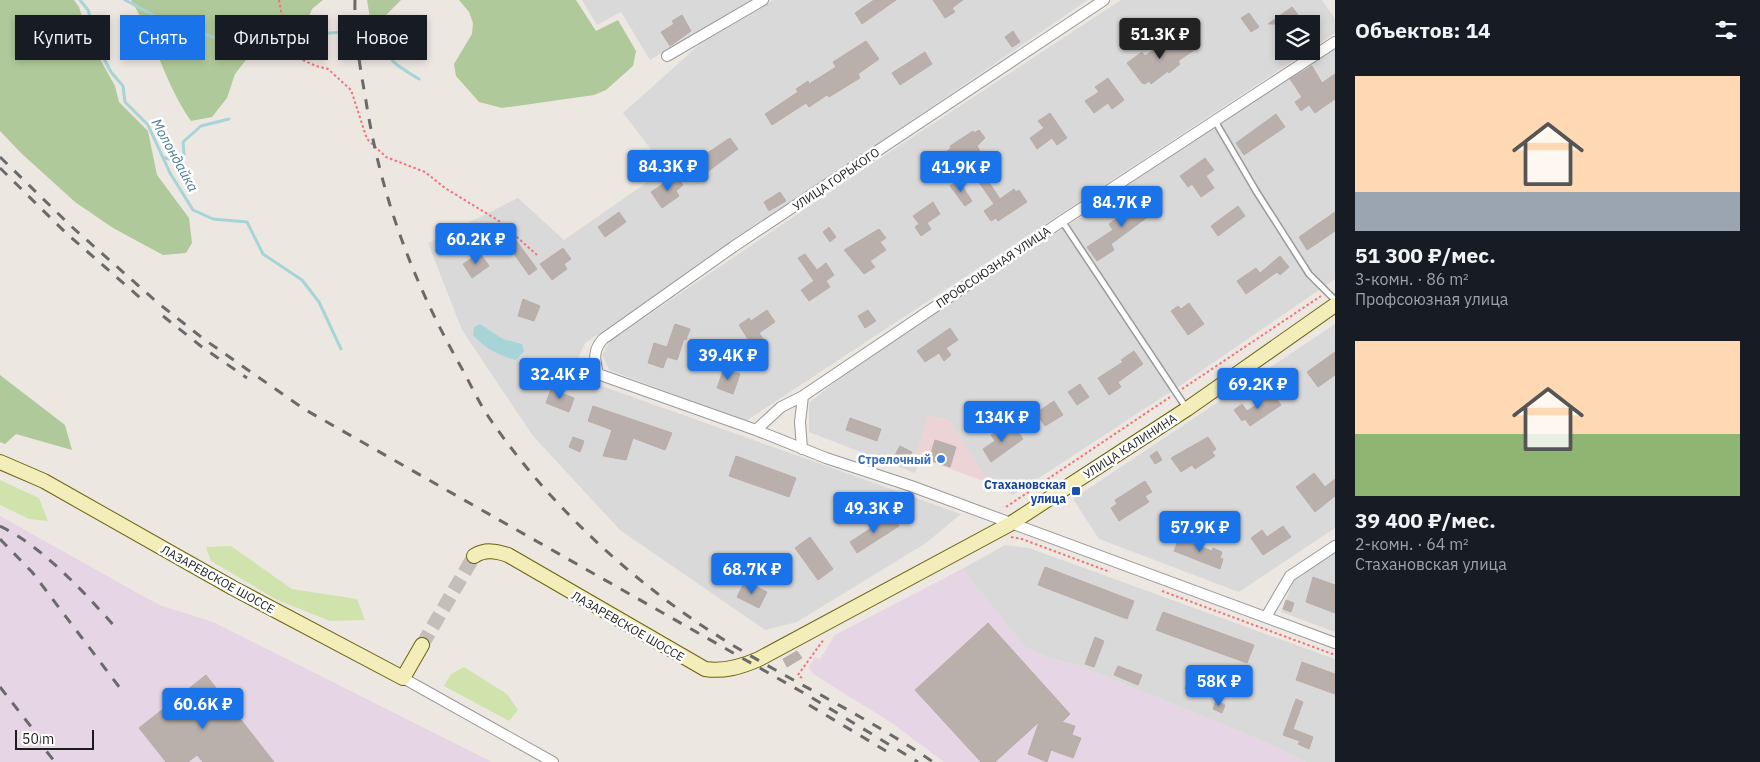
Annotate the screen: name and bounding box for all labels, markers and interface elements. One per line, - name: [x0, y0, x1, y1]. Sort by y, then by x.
- chip: Купить: [15, 15, 110, 60]
- chip: Снять: [120, 15, 205, 60]
- chip: Фильтры: [215, 15, 328, 60]
- chip: Новое: [338, 15, 427, 60]
- map controls: [1275, 15, 1320, 60]
- button: layers: [1275, 15, 1320, 60]
- text: Объектов: 14: [1355, 16, 1491, 44]
- icon: filters: [1712, 16, 1740, 44]
- pin: 51.3K ₽: [1114, 18, 1206, 60]
- text: 51.3K ₽: [1130, 24, 1190, 44]
- icon: home: [1503, 109, 1593, 199]
- water label: Молондайка: [148, 115, 202, 195]
- street label: УЛИЦА ГОРЬКОГО: [790, 144, 882, 214]
- pin: 84.3K ₽: [622, 150, 714, 192]
- pin: 41.9K ₽: [915, 150, 1007, 193]
- text: 84.3K ₽: [638, 156, 698, 176]
- text: 41.9K ₽: [931, 157, 991, 177]
- pin: 84.7K ₽: [1076, 186, 1168, 228]
- text: 84.7K ₽: [1092, 192, 1152, 212]
- pin: 60.2K ₽: [430, 222, 522, 265]
- street label: ПРОФСОЮЗНАЯ УЛИЦА: [933, 223, 1053, 311]
- text: 60.2K ₽: [446, 229, 506, 249]
- text: 51 300 ₽/мес.: [1355, 241, 1496, 269]
- text: 3-комн. · 86 m²: [1355, 269, 1469, 289]
- text: Профсоюзная улица: [1355, 289, 1508, 309]
- pin: 39.4K ₽: [682, 338, 774, 381]
- text: 39.4K ₽: [698, 345, 758, 365]
- pin: 32.4K ₽: [514, 358, 606, 400]
- text: 32.4K ₽: [530, 364, 590, 384]
- pin: 69.2K ₽: [1212, 368, 1304, 410]
- text: 69.2K ₽: [1228, 374, 1288, 394]
- icon: home: [1503, 374, 1593, 464]
- pin: 134K ₽: [961, 400, 1043, 443]
- text: 134K ₽: [975, 407, 1029, 427]
- street label: УЛИЦА КАЛИНИНА: [1081, 410, 1180, 482]
- place label: Стрелочный: [858, 452, 931, 467]
- marker: Стрелочный: [935, 453, 947, 465]
- place label: Стахановская улица: [984, 477, 1066, 506]
- marker: Стахановская улица: [1070, 485, 1082, 497]
- pin: 49.3K ₽: [828, 492, 920, 534]
- text: 49.3K ₽: [844, 498, 904, 518]
- text: 39 400 ₽/мес.: [1355, 506, 1496, 534]
- pin: 57.9K ₽: [1154, 510, 1246, 553]
- text: 57.9K ₽: [1170, 517, 1230, 537]
- text: 2-комн. · 64 m²: [1355, 534, 1469, 554]
- street label: ЛАЗАРЕВСКОЕ ШОССЕ: [159, 541, 277, 617]
- pin: 68.7K ₽: [706, 552, 798, 595]
- text: Стахановская улица: [1355, 554, 1507, 574]
- text: 68.7K ₽: [722, 559, 782, 579]
- street label: ЛАЗАРЕВСКОЕ ШОССЕ: [569, 588, 687, 664]
- pin: 58K ₽: [1184, 664, 1254, 707]
- text: 58K ₽: [1197, 671, 1241, 691]
- pin: 60.6K ₽: [157, 688, 249, 730]
- text: 60.6K ₽: [173, 694, 233, 714]
- scale bar: [15, 727, 94, 750]
- text: 50 m: [22, 730, 54, 748]

